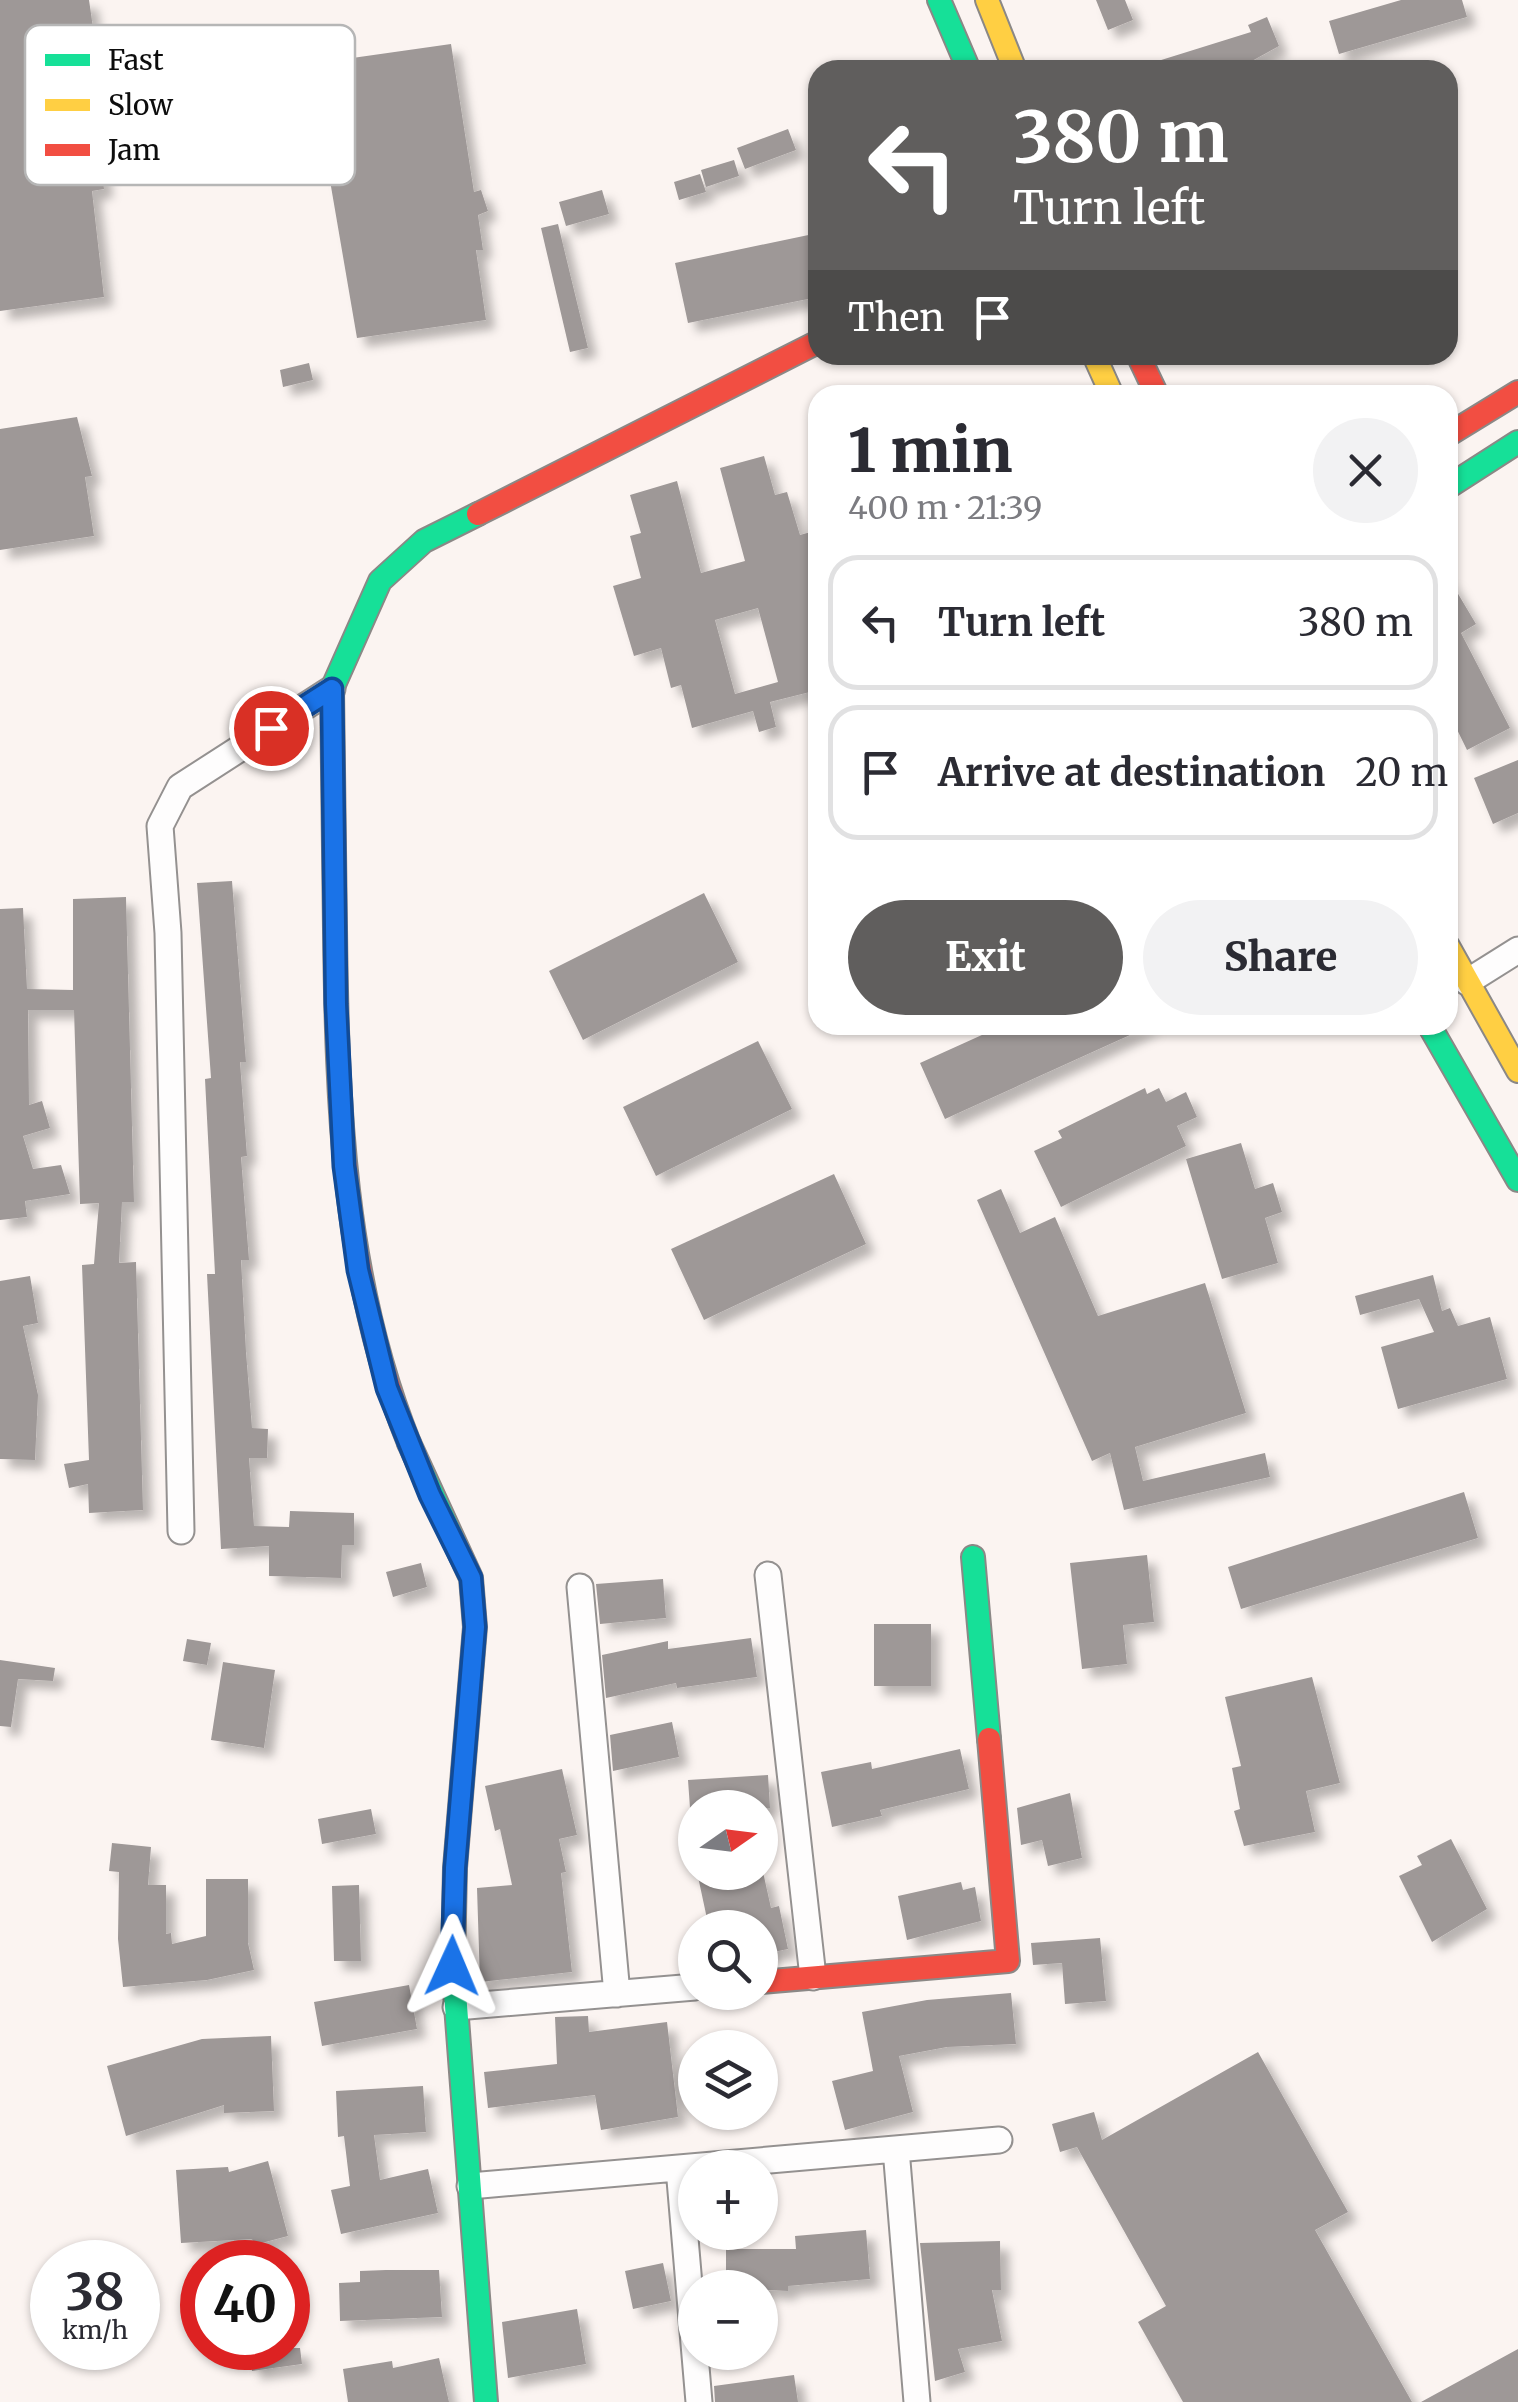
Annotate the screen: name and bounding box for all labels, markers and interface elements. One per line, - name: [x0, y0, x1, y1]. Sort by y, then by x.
- legend: [25, 25, 355, 185]
- text: Fast: [108, 42, 164, 78]
- text: Slow: [108, 87, 173, 123]
- text: 380 m: [1013, 93, 1229, 181]
- icon: left: [848, 100, 978, 230]
- text: Jam: [107, 132, 161, 168]
- text: Turn left: [1013, 180, 1205, 236]
- icon: arrive: [965, 290, 1020, 345]
- text: Then: [848, 294, 945, 341]
- text: 1 min: [848, 413, 1012, 488]
- button: close: [1313, 418, 1418, 523]
- text: 400 m · 21:39: [848, 488, 1042, 528]
- icon: left: [853, 595, 908, 650]
- text: Turn left: [938, 599, 1105, 646]
- text: 380 m: [1298, 599, 1413, 646]
- pin: [229, 686, 314, 771]
- icon: arrive: [244, 701, 299, 756]
- icon: arrive: [853, 745, 908, 800]
- text: Arrive at destination: [938, 749, 1325, 796]
- text: 20 m: [1355, 749, 1448, 796]
- button: Exit: [848, 900, 1123, 1015]
- button: Share: [1143, 900, 1418, 1015]
- north arrow: [678, 1790, 778, 1890]
- map controls: [678, 1790, 778, 2370]
- button: search: [678, 1910, 778, 2010]
- position arrow: [400, 1914, 504, 2018]
- button: layers: [678, 2030, 778, 2130]
- button: +: [678, 2150, 778, 2250]
- speed limit sign: 40: [180, 2240, 310, 2370]
- text: 38: [65, 2261, 125, 2324]
- button: −: [678, 2270, 778, 2370]
- text: km/h: [62, 2314, 128, 2346]

